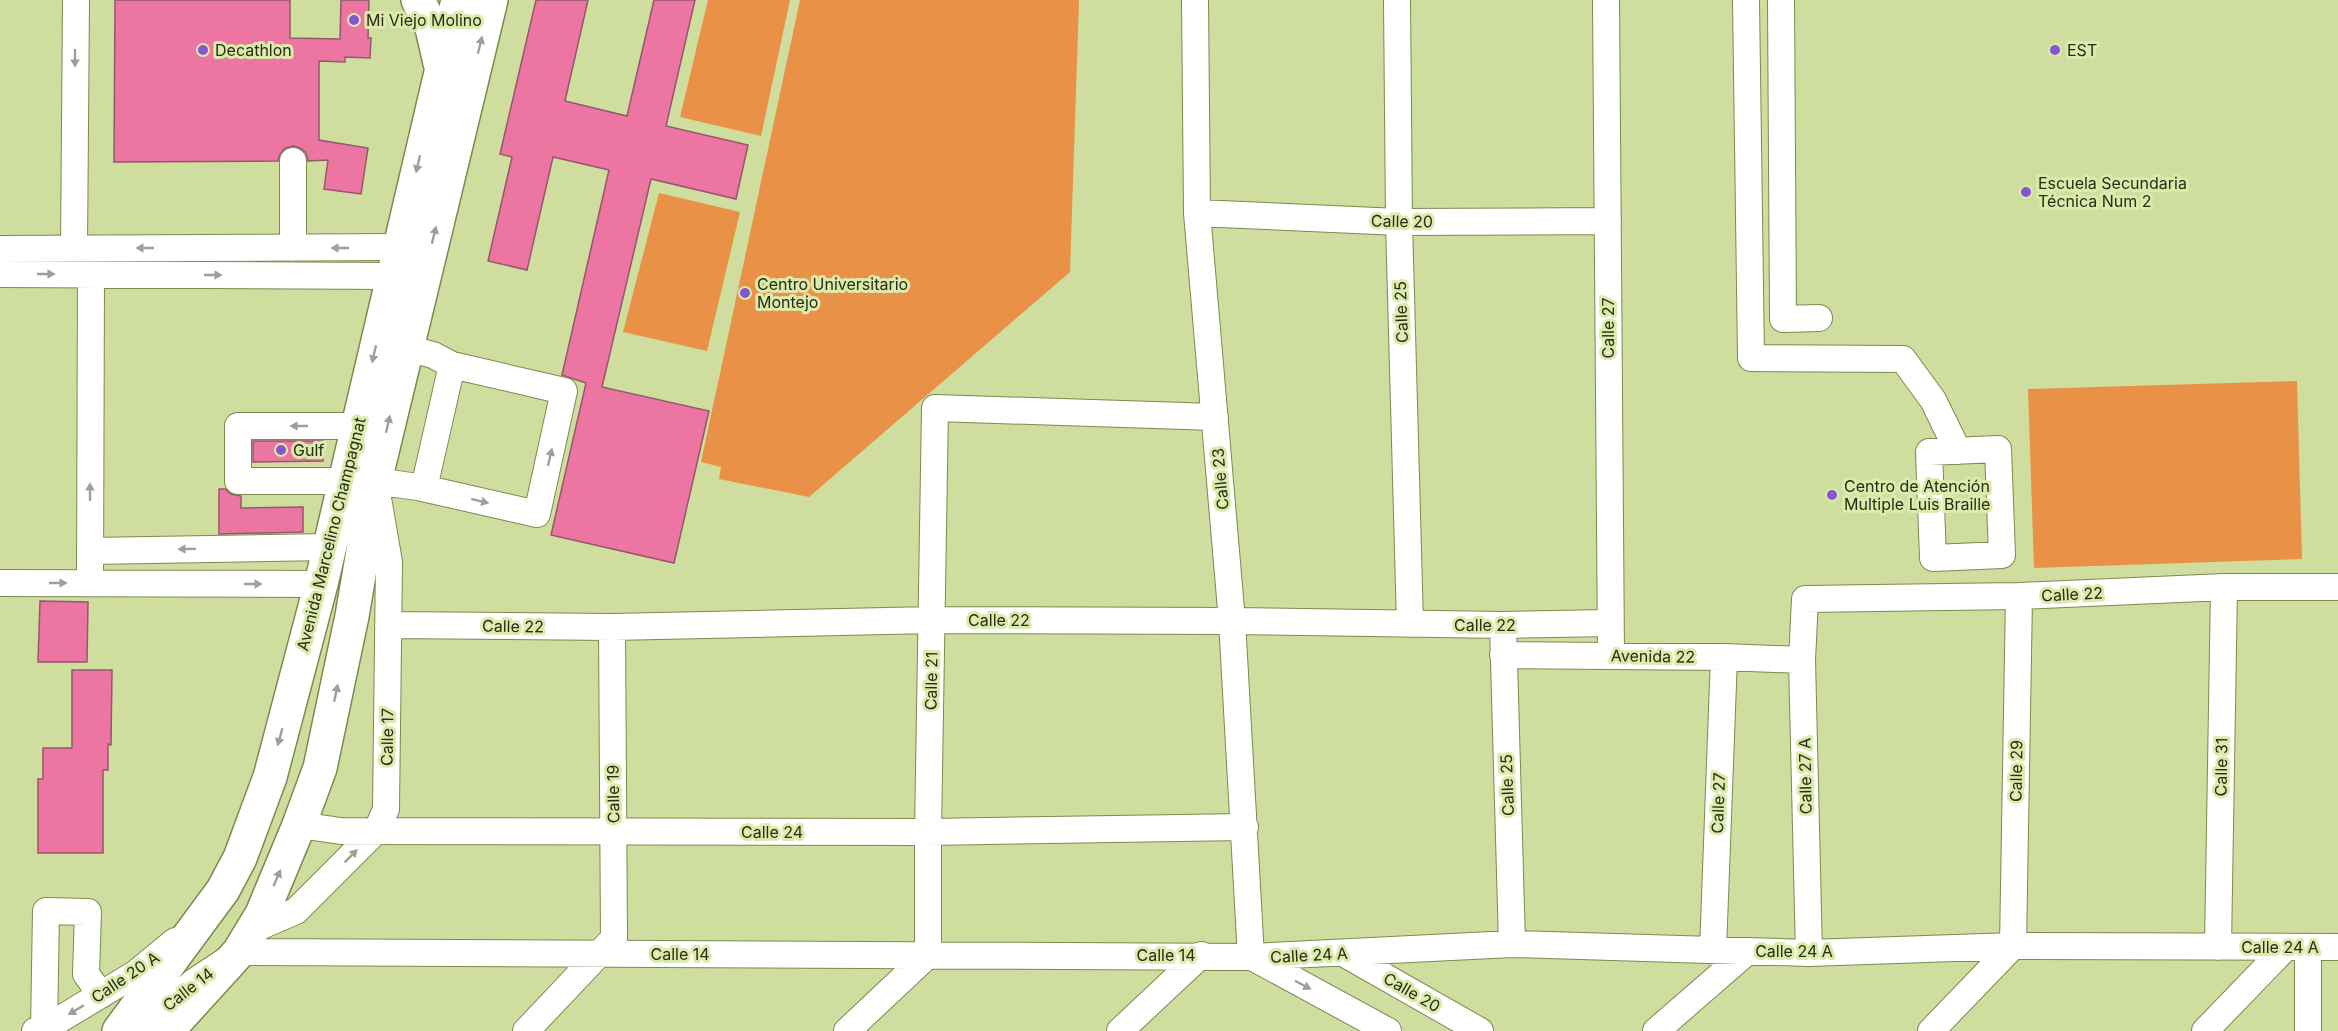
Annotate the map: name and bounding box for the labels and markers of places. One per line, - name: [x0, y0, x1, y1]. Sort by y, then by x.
- place label: Mi Viejo Molino: [366, 10, 482, 30]
- marker: Mi Viejo Molino: [347, 13, 361, 27]
- place label: Decathlon: [215, 40, 292, 60]
- place label: EST: [2067, 40, 2097, 60]
- marker: Decathlon: [196, 43, 210, 57]
- marker: EST: [2048, 43, 2062, 57]
- place label: Escuela Secundaria Técnica Num 2: [2038, 173, 2187, 211]
- marker: Escuela Secundaria Técnica Num 2: [2019, 185, 2033, 199]
- place label: Centro Universitario Montejo: [757, 274, 908, 312]
- marker: Centro Universitario Montejo: [738, 286, 752, 300]
- place label: Gulf: [293, 440, 324, 460]
- marker: Gulf: [274, 443, 288, 457]
- place label: Centro de Atención Multiple Luis Braille: [1844, 476, 1990, 514]
- marker: Centro de Atención Multiple Luis Braille: [1825, 488, 1839, 502]

